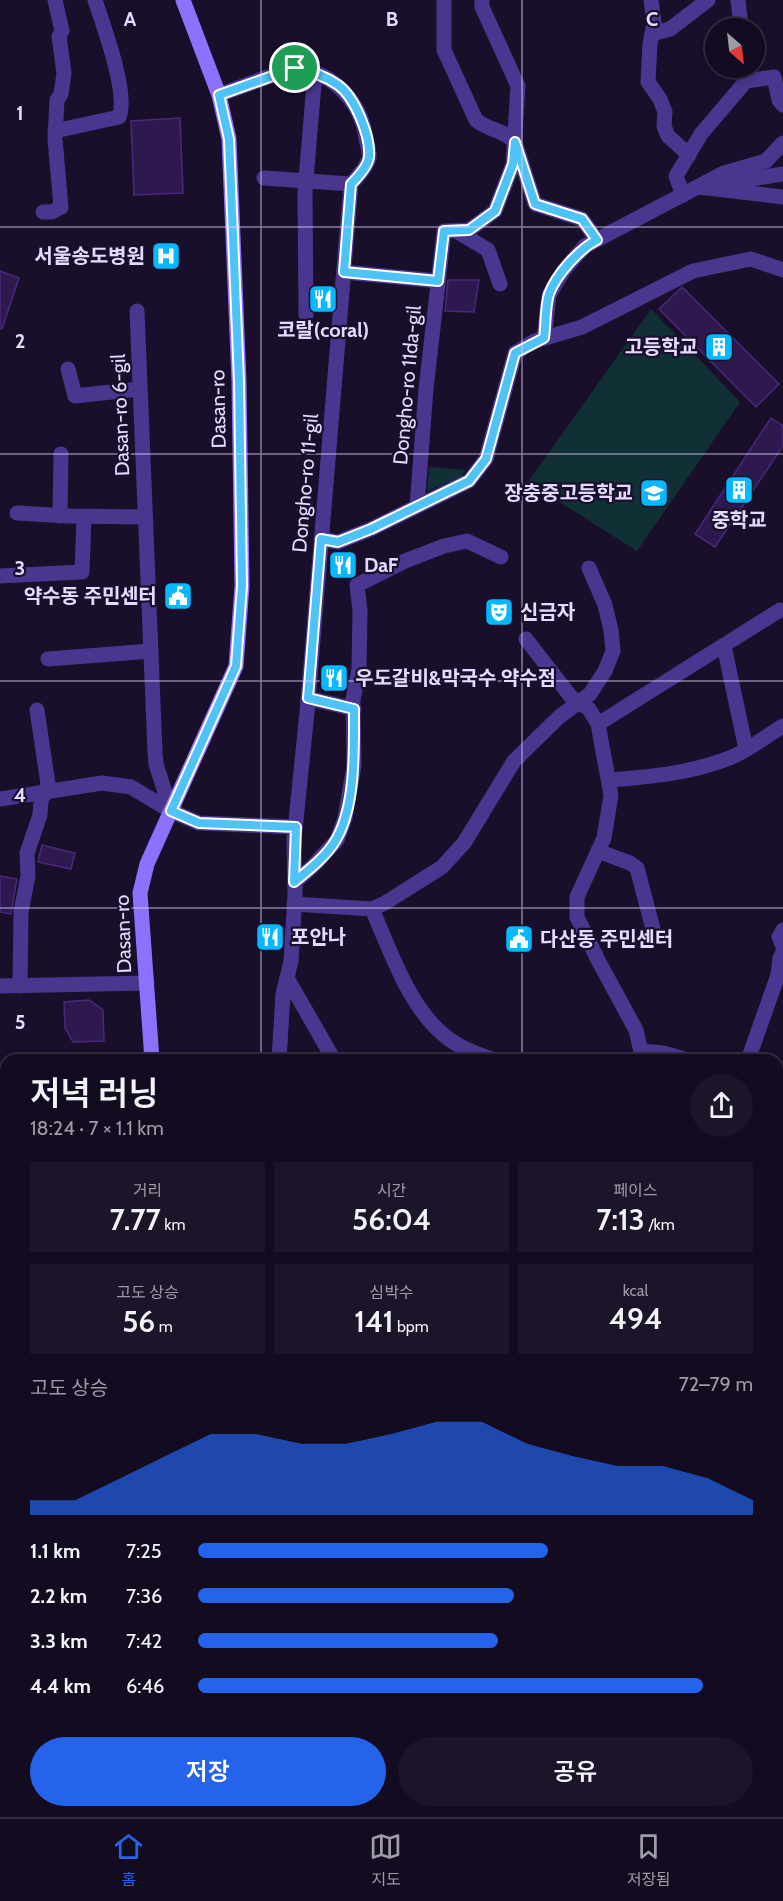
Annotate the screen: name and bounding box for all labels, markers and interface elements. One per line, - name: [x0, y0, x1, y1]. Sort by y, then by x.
- text: A: [124, 7, 137, 31]
- text: B: [386, 7, 398, 31]
- text: C: [646, 7, 658, 31]
- north arrow: [705, 18, 765, 78]
- map controls: [705, 18, 765, 78]
- pin: [269, 42, 320, 93]
- icon: arrive: [278, 51, 311, 84]
- text: 1: [16, 101, 24, 125]
- hospital icon: 서울송도병원: [150, 240, 182, 272]
- place label: 서울송도병원: [35, 244, 145, 268]
- restaurant icon: 코랄(coral): [307, 283, 339, 315]
- street label: Dongho-ro 11da-gil: [388, 304, 426, 466]
- place label: 코랄(coral): [277, 318, 369, 342]
- text: 2: [15, 329, 25, 353]
- building icon: 고등학교: [703, 331, 735, 363]
- place label: 고등학교: [624, 335, 698, 359]
- street label: Dasan-ro 6-gil: [106, 353, 134, 476]
- street label: Dasan-ro: [205, 369, 231, 449]
- street label: Dongho-ro 11-gil: [287, 412, 323, 553]
- building icon: 중학교: [723, 474, 755, 506]
- school or university icon: 장충중고등학교: [638, 477, 670, 509]
- place label: 장충중고등학교: [504, 481, 633, 505]
- place label: 중학교: [711, 508, 767, 532]
- restaurant icon: DaF: [327, 549, 359, 581]
- place label: DaF: [364, 553, 399, 577]
- text: 3: [15, 556, 25, 580]
- public building icon: 약수동 주민센터: [162, 580, 194, 612]
- place label: 약수동 주민센터: [24, 584, 157, 608]
- theatre icon: 신금자: [483, 596, 515, 628]
- place label: 신금자: [520, 600, 576, 624]
- restaurant icon: 우도갈비&막국수 약수점: [318, 662, 350, 694]
- place label: 우도갈비&막국수 약수점: [355, 666, 556, 690]
- text: 4: [14, 783, 26, 807]
- street label: Dasan-ro: [110, 894, 136, 974]
- restaurant icon: 포안나: [254, 921, 286, 953]
- public building icon: 다산동 주민센터: [503, 923, 535, 955]
- place label: 포안나: [291, 925, 346, 949]
- place label: 다산동 주민센터: [540, 927, 673, 951]
- text: 5: [15, 1010, 25, 1034]
- text: 저녁 러닝: [30, 1073, 159, 1113]
- button: share: [690, 1074, 753, 1137]
- text: 18:24 · 7 × 1.1 km: [30, 1116, 164, 1140]
- text: 거리: [133, 1181, 162, 1200]
- text: 시간: [377, 1181, 406, 1200]
- text: 페이스: [613, 1181, 658, 1200]
- text: 7.77: [110, 1201, 161, 1238]
- text: 56:04: [352, 1201, 431, 1238]
- text: 7:13: [596, 1201, 645, 1238]
- text: km: [161, 1215, 185, 1234]
- text: /km: [645, 1215, 675, 1234]
- text: kcal: [623, 1281, 648, 1300]
- text: 고도 상승: [116, 1283, 179, 1302]
- text: 심박수: [369, 1283, 414, 1302]
- text: 494: [609, 1300, 662, 1337]
- text: 56: [122, 1303, 155, 1340]
- text: 141: [354, 1303, 393, 1340]
- text: m: [155, 1317, 173, 1336]
- text: bpm: [393, 1317, 429, 1336]
- text: 72–79 m: [679, 1372, 753, 1396]
- text: 고도 상승: [30, 1376, 108, 1400]
- text: 1.1 km: [30, 1539, 80, 1563]
- text: 7:25: [126, 1539, 162, 1563]
- text: 2.2 km: [30, 1584, 87, 1608]
- text: 7:36: [126, 1584, 162, 1608]
- text: 3.3 km: [30, 1629, 88, 1653]
- text: 7:42: [126, 1629, 162, 1653]
- text: 4.4 km: [30, 1674, 91, 1698]
- text: 6:46: [126, 1674, 164, 1698]
- button: 저장: [30, 1737, 386, 1806]
- button: 공유: [398, 1737, 753, 1806]
- tab: 홈: [112, 1830, 145, 1890]
- tab: 지도: [369, 1830, 402, 1890]
- tab: 저장됨: [627, 1830, 671, 1890]

